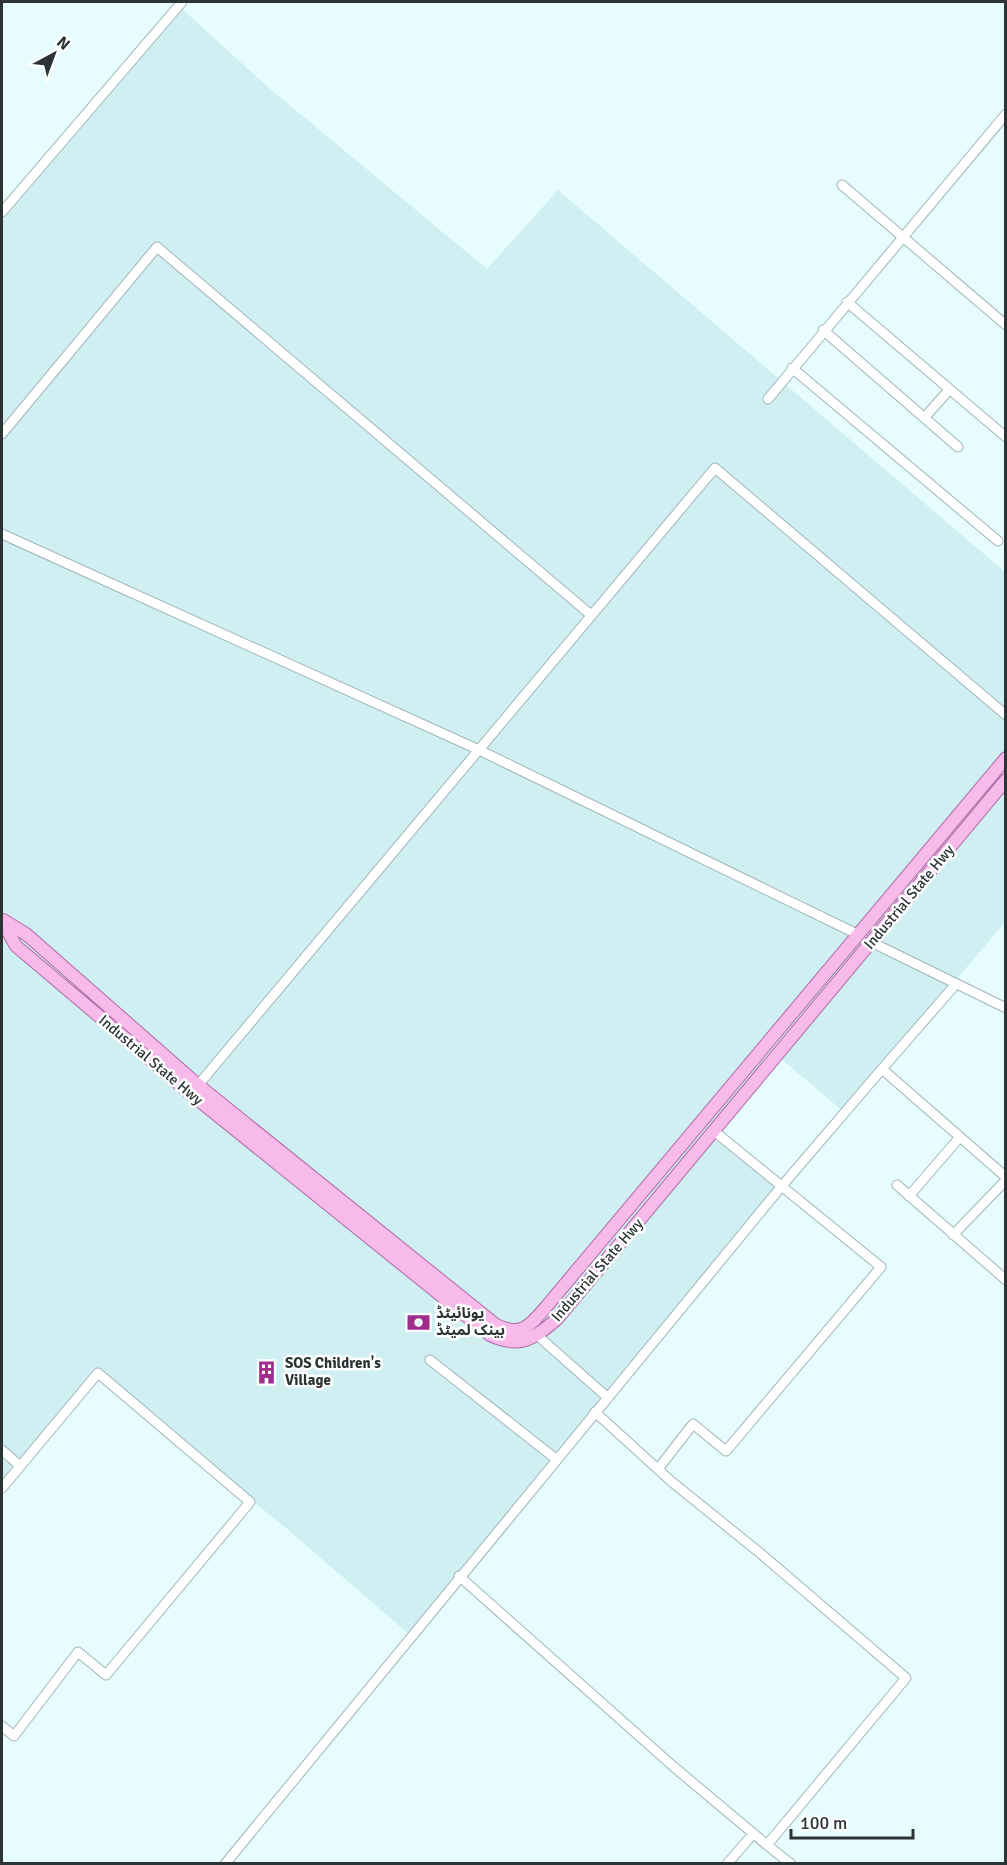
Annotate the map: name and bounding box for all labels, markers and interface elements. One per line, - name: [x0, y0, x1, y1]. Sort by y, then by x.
- north arrow: [24, 24, 84, 84]
- text: N: [52, 32, 74, 55]
- street label: Industrial State Hwy: [860, 841, 958, 953]
- street label: Industrial State Hwy: [95, 1011, 207, 1109]
- street label: Industrial State Hwy: [547, 1215, 647, 1325]
- place label: یونائیٹڈ بینک لمیٹڈ: [436, 1304, 505, 1339]
- bank icon: یونائیٹڈ بینک لمیٹڈ: [405, 1309, 431, 1335]
- place label: SOS Children's Village: [285, 1354, 381, 1389]
- building icon: SOS Children's Village: [254, 1359, 280, 1385]
- scale bar: [791, 1802, 912, 1840]
- text: 100 m: [800, 1812, 847, 1834]

